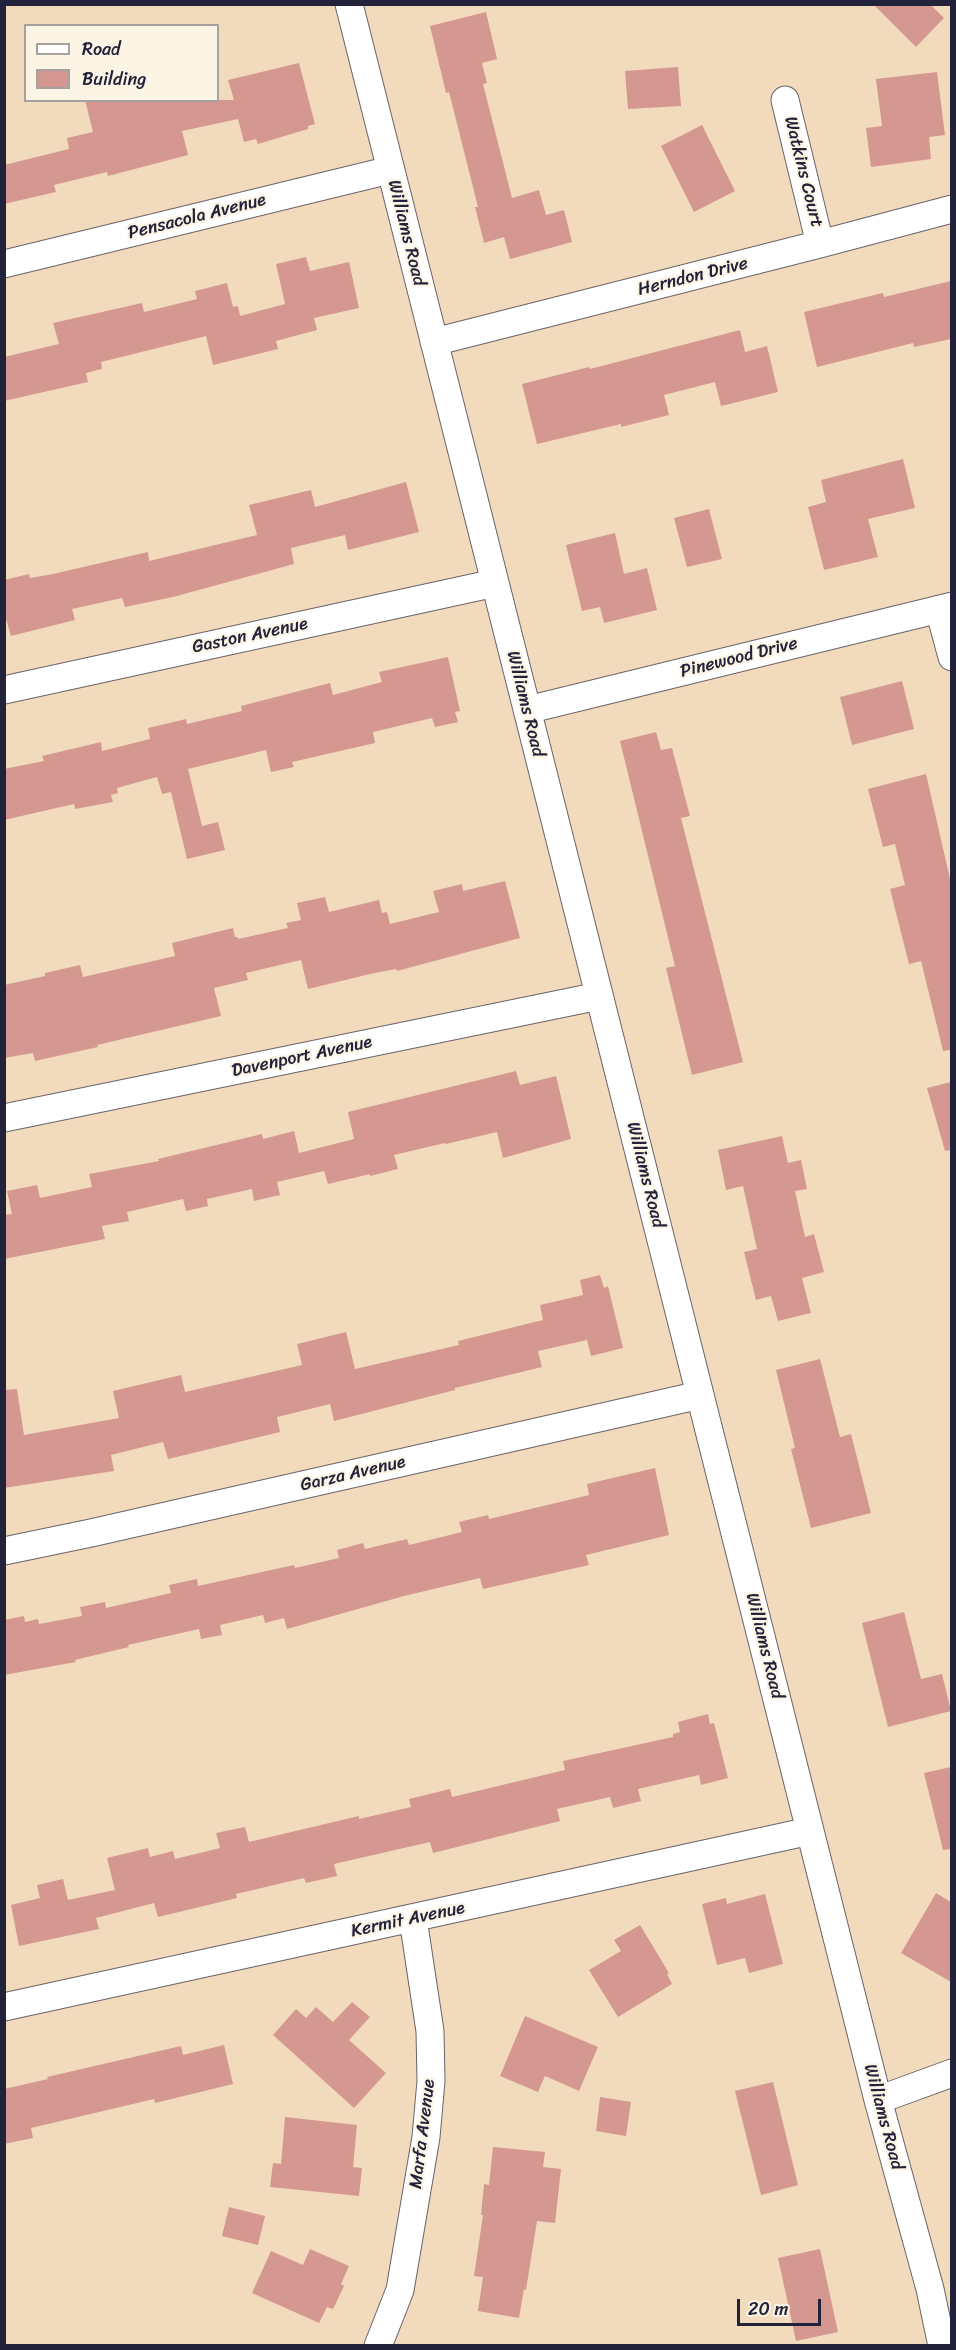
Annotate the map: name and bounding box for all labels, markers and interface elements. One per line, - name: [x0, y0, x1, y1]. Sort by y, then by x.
- legend: [24, 24, 219, 102]
- text: Road: [82, 33, 121, 65]
- text: Building: [82, 63, 146, 95]
- street label: Watkins Court: [779, 114, 827, 230]
- street label: Williams Road: [382, 178, 430, 288]
- street label: Pensacola Avenue: [126, 189, 268, 245]
- street label: Herndon Drive: [636, 253, 750, 301]
- street label: Gaston Avenue: [190, 613, 310, 659]
- street label: Pinewood Drive: [678, 633, 800, 683]
- street label: Williams Road: [501, 649, 549, 759]
- street label: Davenport Avenue: [230, 1032, 374, 1082]
- street label: Williams Road: [621, 1120, 669, 1230]
- street label: Garza Avenue: [298, 1451, 408, 1497]
- street label: Williams Road: [740, 1591, 788, 1701]
- street label: Kermit Avenue: [349, 1897, 467, 1943]
- street label: Williams Road: [859, 2062, 907, 2172]
- street label: Marfa Avenue: [406, 2078, 440, 2190]
- scale bar: [740, 2287, 824, 2325]
- text: 20 m: [748, 2293, 788, 2325]

